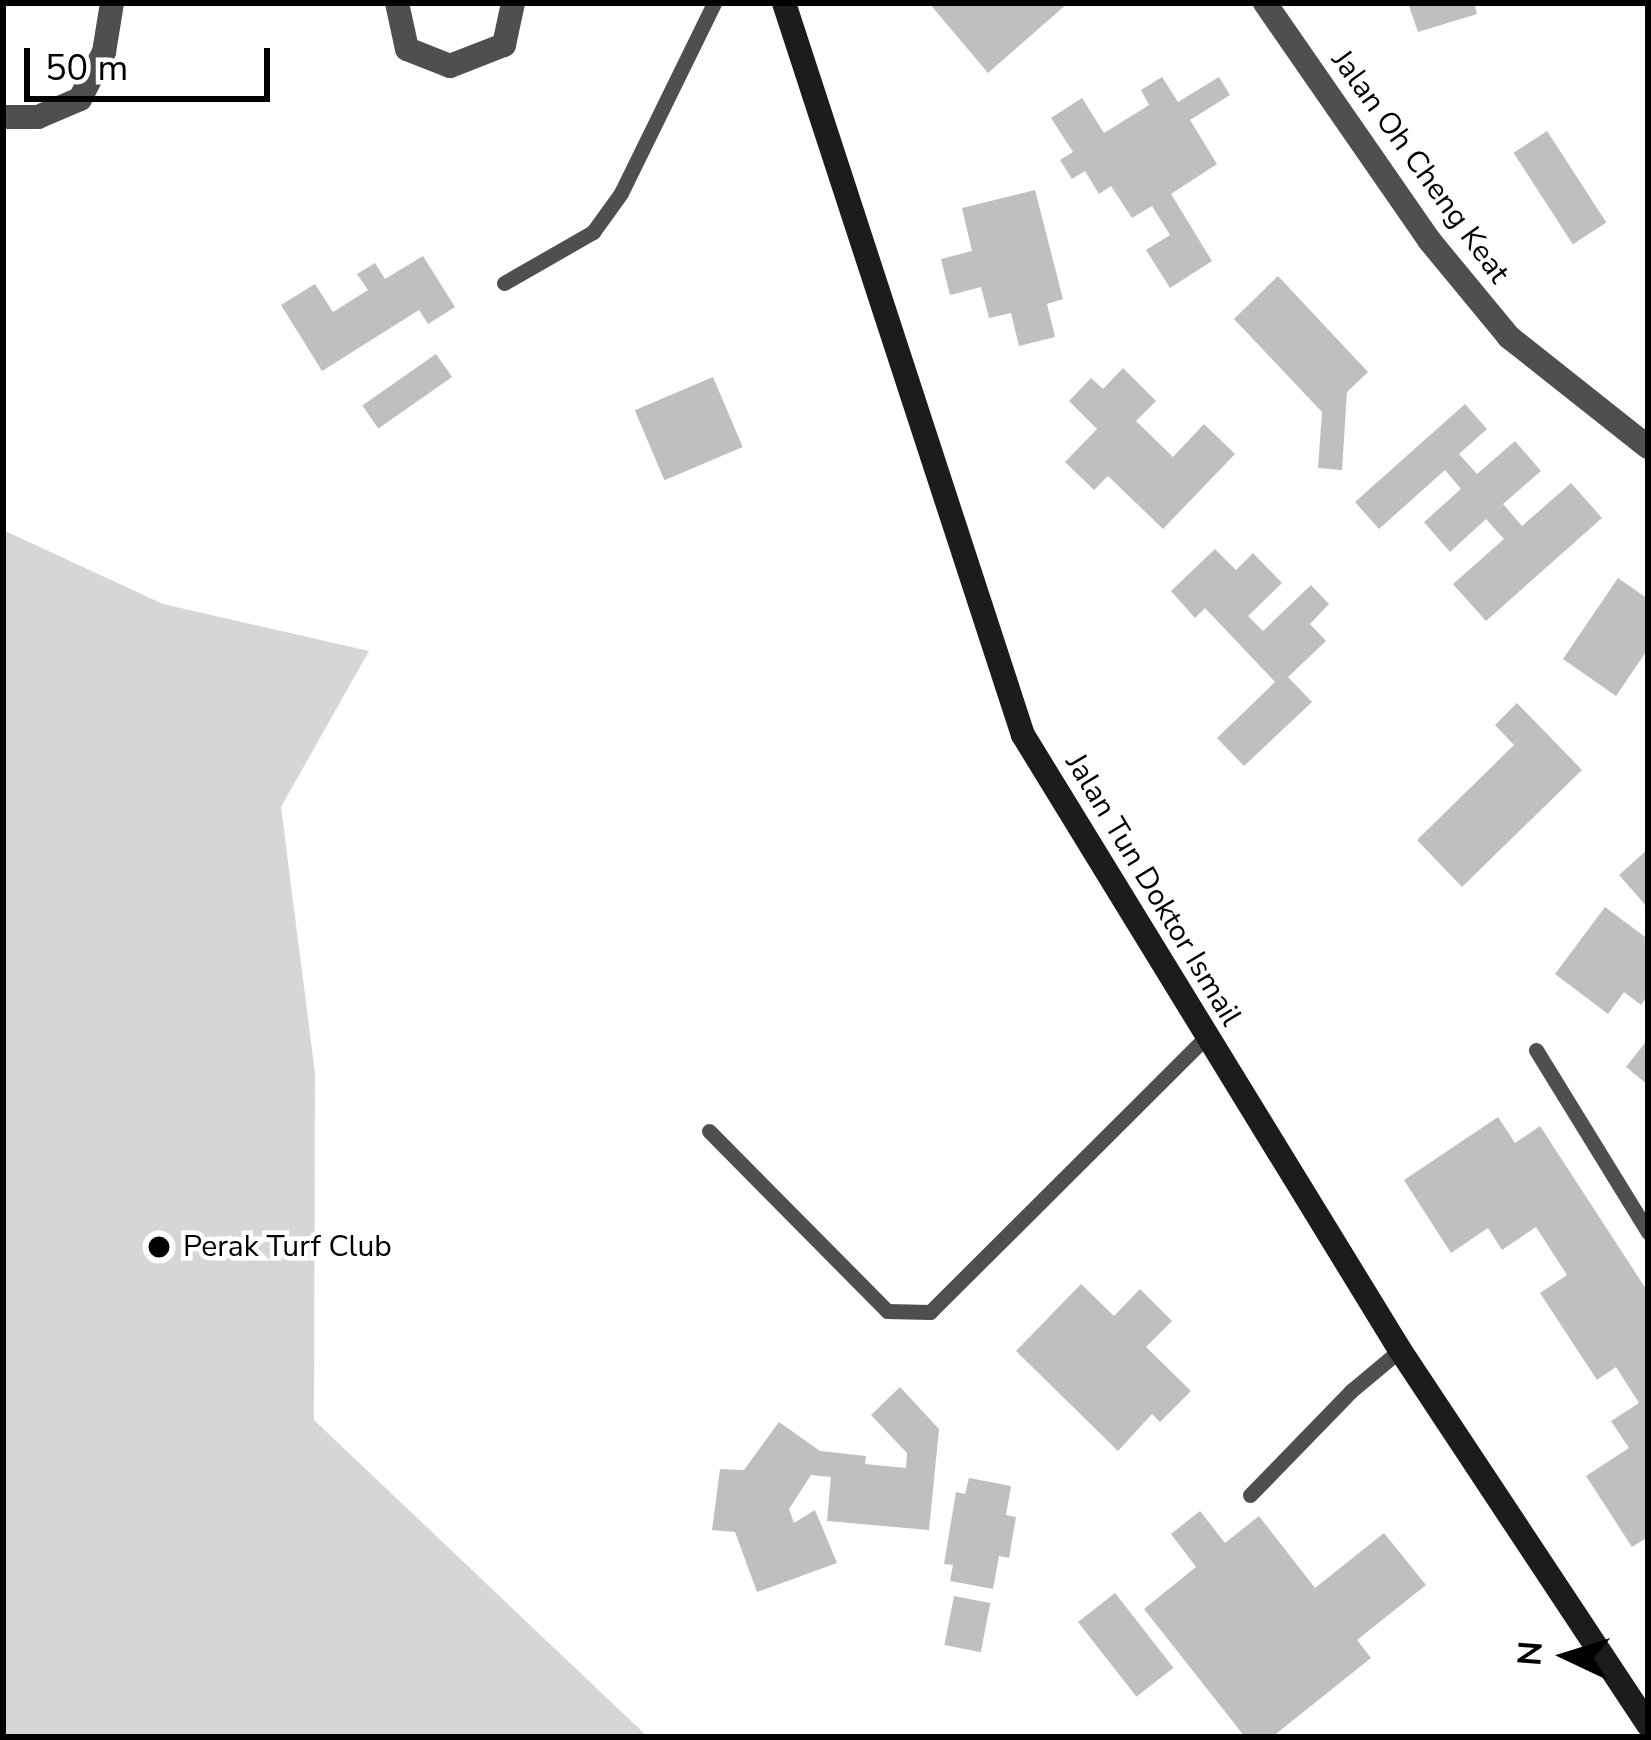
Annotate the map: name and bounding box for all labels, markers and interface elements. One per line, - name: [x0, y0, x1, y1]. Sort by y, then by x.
- scale bar: [30, 24, 276, 98]
- street label: Jalan Oh Cheng Keat: [1323, 43, 1517, 291]
- text: 50 m: [45, 44, 128, 93]
- street label: Jalan Tun Doktor Ismail: [1057, 747, 1249, 1033]
- place label: Perak Turf Club: [183, 1229, 392, 1265]
- marker: Perak Turf Club: [146, 1234, 172, 1260]
- north arrow: [1507, 1596, 1627, 1716]
- text: N: [1507, 1640, 1554, 1667]

